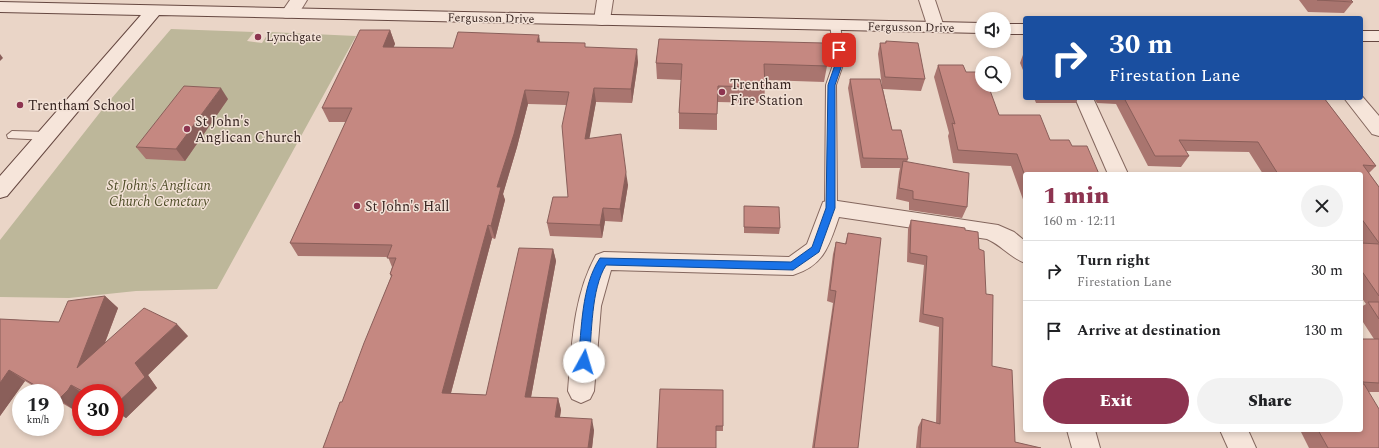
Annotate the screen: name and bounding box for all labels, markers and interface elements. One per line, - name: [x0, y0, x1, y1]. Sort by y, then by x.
- street label: Fergusson Drive: [447, 8, 535, 29]
- map controls: [975, 12, 1011, 92]
- button: sound: [975, 12, 1011, 48]
- street label: Fergusson Drive: [867, 17, 955, 38]
- text: 30 m: [1109, 23, 1173, 66]
- place label: Lynchgate: [266, 28, 321, 47]
- marker: Lynchgate: [253, 32, 263, 42]
- icon: right: [1043, 32, 1095, 84]
- pin: [822, 33, 856, 67]
- icon: arrive: [828, 39, 850, 61]
- button: search: [975, 56, 1011, 92]
- text: Firestation Lane: [1109, 62, 1240, 89]
- place label: Trentham Fire Station: [730, 74, 803, 111]
- marker: Trentham Fire Station: [717, 87, 727, 97]
- place label: Trentham School: [28, 95, 135, 116]
- marker: Trentham School: [15, 100, 25, 110]
- place label: St John's Anglican Church: [195, 111, 301, 148]
- marker: St John's Anglican Church: [182, 124, 192, 134]
- park label: St John's Anglican Church Cemetary: [107, 175, 212, 212]
- text: 1 min: [1043, 178, 1109, 214]
- button: close: [1301, 185, 1343, 227]
- place label: St John's Hall: [365, 196, 449, 217]
- marker: St John's Hall: [352, 201, 362, 211]
- text: 160 m · 12:11: [1043, 211, 1116, 231]
- text: Turn right: [1077, 249, 1150, 272]
- text: 30 m: [1311, 259, 1343, 282]
- icon: right: [1043, 260, 1065, 282]
- text: Firestation Lane: [1077, 272, 1172, 292]
- text: Arrive at destination: [1077, 319, 1221, 342]
- text: 130 m: [1304, 319, 1343, 342]
- icon: arrive: [1043, 320, 1065, 342]
- position arrow: [563, 341, 605, 383]
- button: Exit: [1043, 378, 1189, 424]
- button: Share: [1197, 378, 1343, 424]
- speed limit sign: 30: [72, 384, 124, 436]
- text: 19: [27, 390, 49, 420]
- text: km/h: [27, 412, 49, 428]

